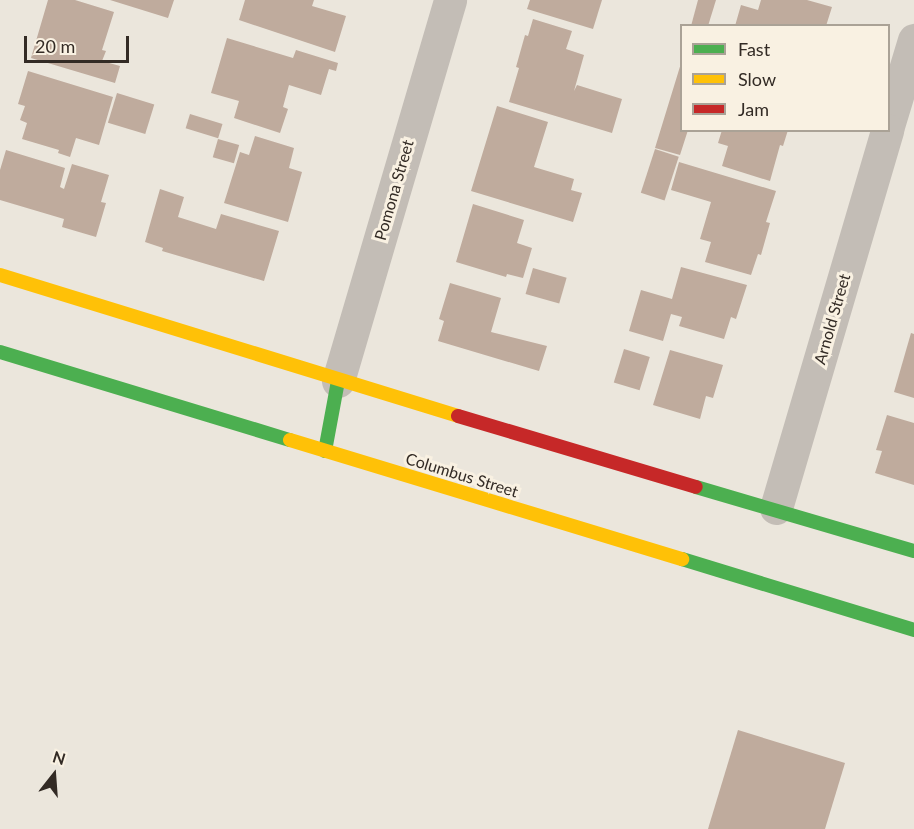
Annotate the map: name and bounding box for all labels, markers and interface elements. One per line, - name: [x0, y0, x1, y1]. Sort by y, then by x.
- scale bar: [27, 24, 132, 62]
- legend: [680, 24, 890, 132]
- text: 20 m: [35, 35, 75, 57]
- text: Fast: [738, 38, 770, 60]
- text: Slow: [738, 68, 776, 90]
- text: Jam: [738, 98, 769, 120]
- street label: Pomona Street: [370, 138, 418, 242]
- street label: Arnold Street: [810, 271, 854, 367]
- street label: Columbus Street: [403, 449, 521, 501]
- north arrow: [24, 745, 84, 805]
- text: N: [51, 746, 68, 768]

